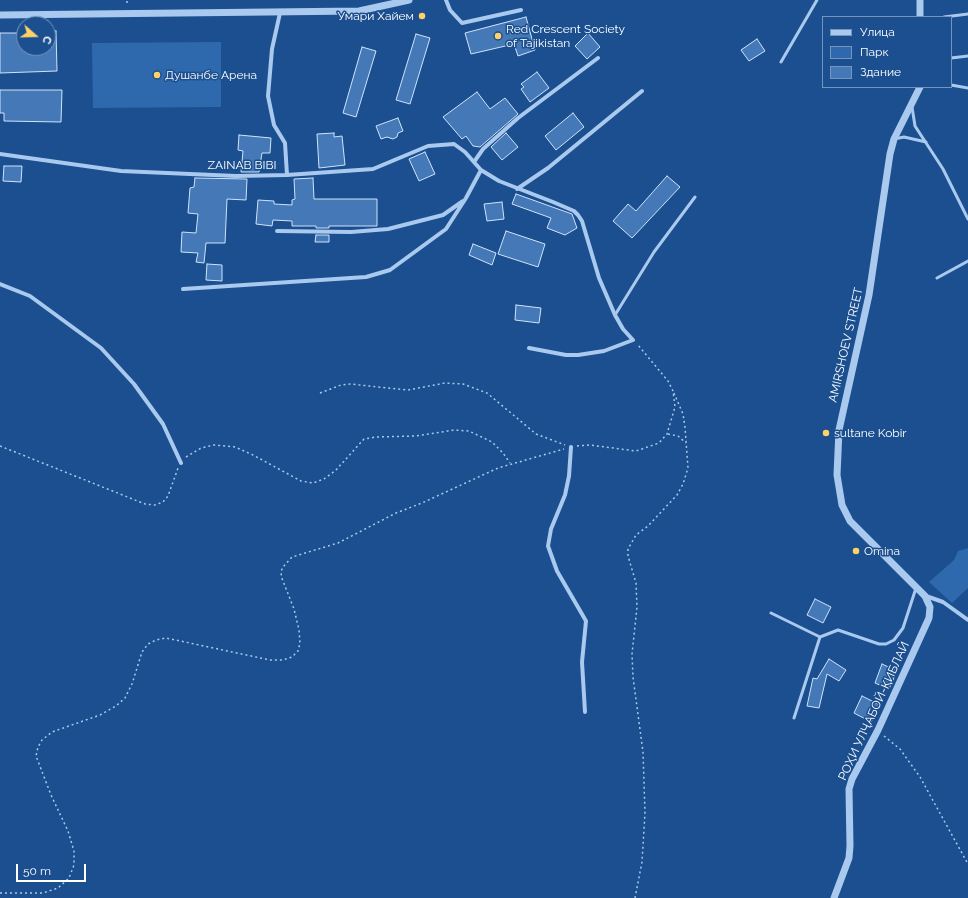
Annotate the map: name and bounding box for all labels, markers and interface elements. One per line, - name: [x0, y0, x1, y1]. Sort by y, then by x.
- place label: Умари Хайем: [337, 9, 414, 23]
- marker: Умари Хайем: [417, 11, 427, 21]
- north arrow: [16, 16, 56, 56]
- legend: [822, 16, 952, 88]
- place label: Red Crescent Society of Tajikistan: [506, 22, 625, 50]
- text: Улица: [860, 25, 895, 39]
- marker: Red Crescent Society of Tajikistan: [493, 31, 503, 41]
- text: С: [39, 34, 54, 46]
- text: Парк: [860, 45, 889, 59]
- text: Здание: [860, 65, 901, 79]
- place label: Душанбе Арена: [165, 68, 257, 82]
- marker: Душанбе Арена: [152, 70, 162, 80]
- street label: ZAINAB BIBI: [208, 158, 276, 172]
- street label: AMIRSHOEV STREET: [826, 286, 866, 404]
- place label: sultane Kobir: [834, 426, 907, 440]
- marker: sultane Kobir: [821, 428, 831, 438]
- place label: Omina: [864, 544, 900, 558]
- marker: Omina: [851, 546, 861, 556]
- street label: РОҲИ УЛҶАБОЙ-ҚИБЛАӢ: [835, 639, 913, 783]
- scale bar: [18, 856, 88, 882]
- text: 50 m: [23, 864, 51, 878]

